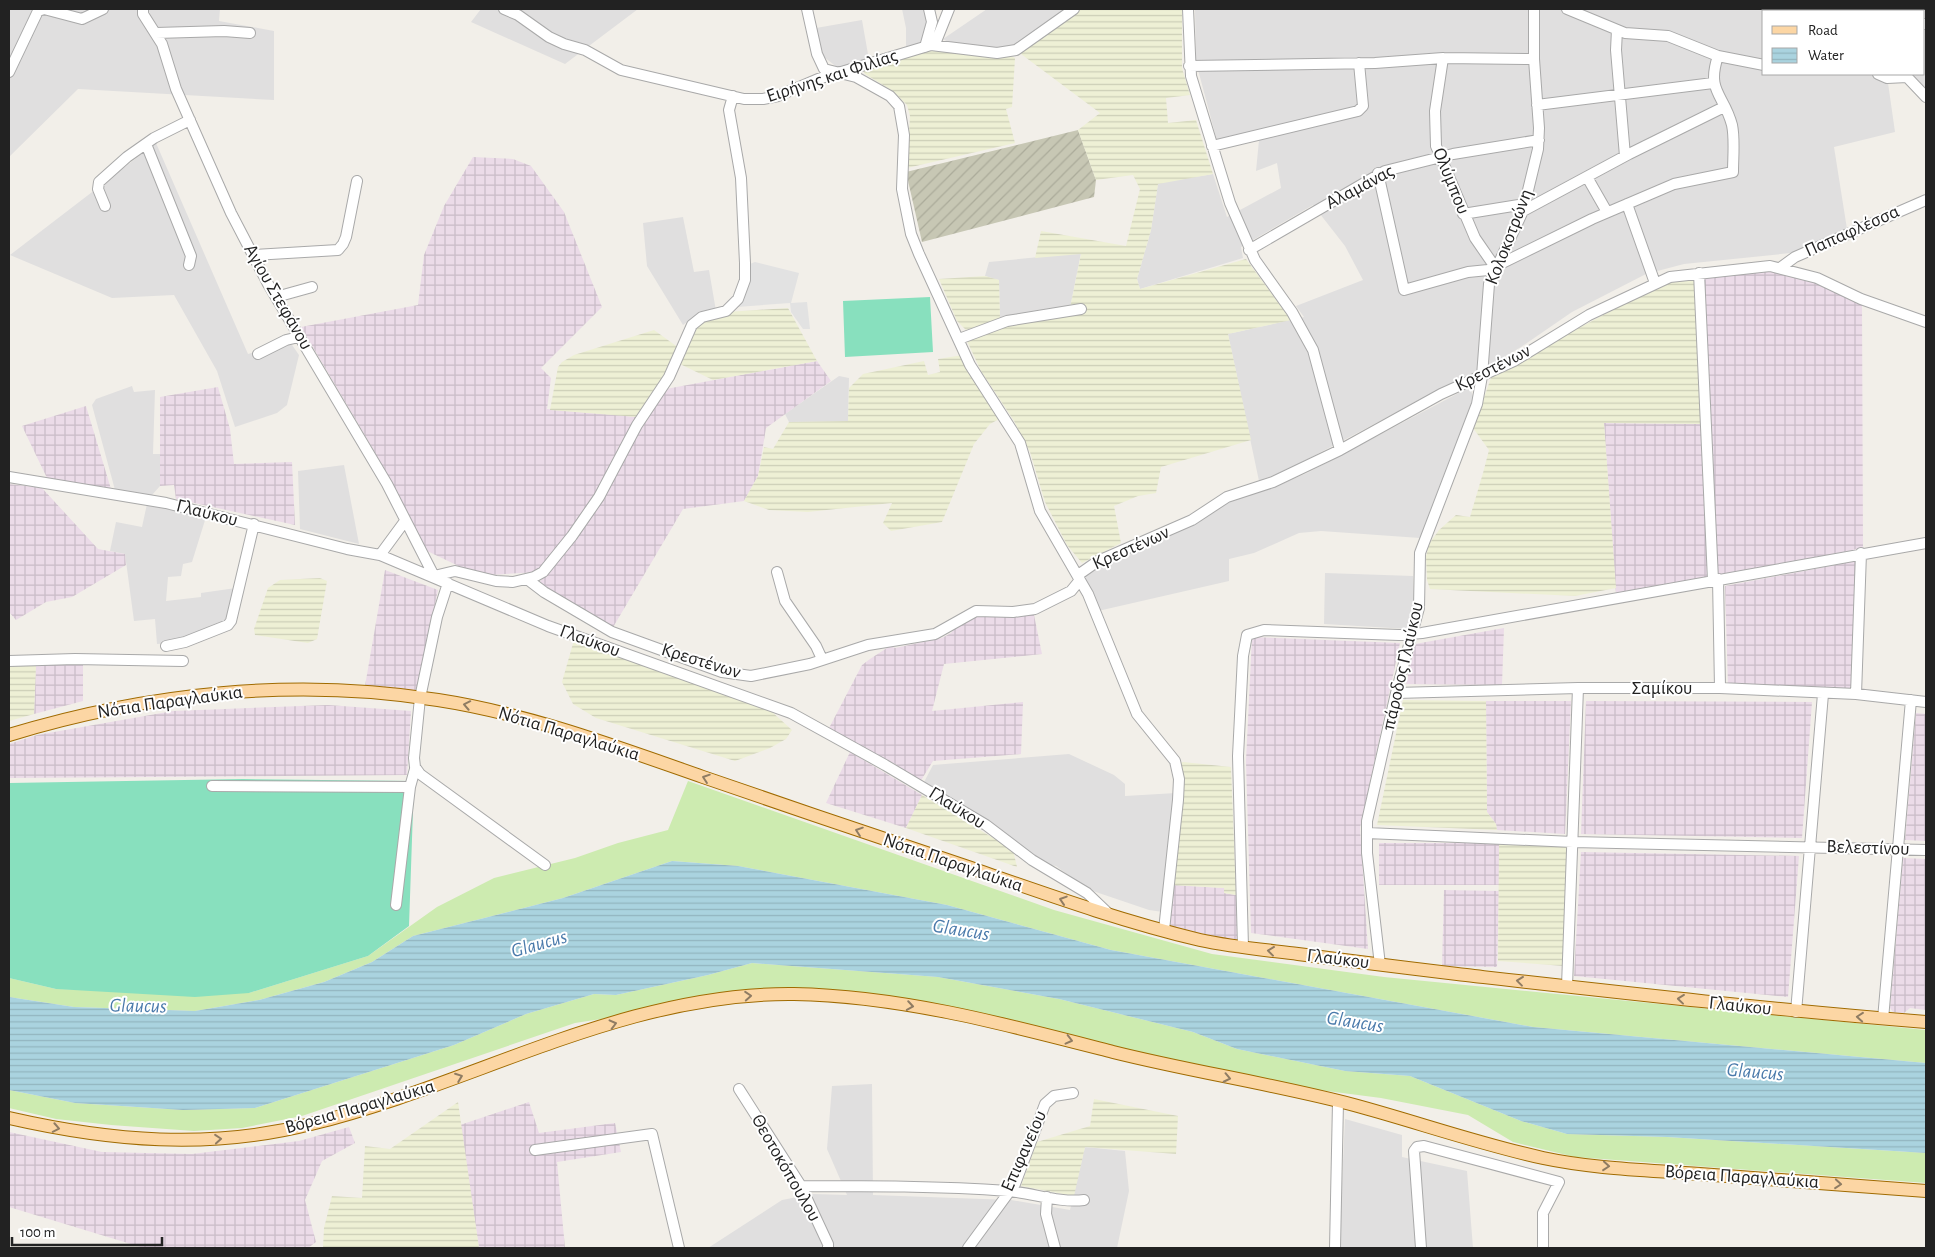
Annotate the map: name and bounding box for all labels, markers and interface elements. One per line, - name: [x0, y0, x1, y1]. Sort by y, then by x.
- legend: [1762, 10, 1925, 75]
- text: Road: [1808, 23, 1838, 38]
- street label: Ειρήνης και Φιλίας: [764, 46, 900, 106]
- text: Water: [1808, 48, 1844, 63]
- street label: Ολύμπου: [1429, 145, 1473, 217]
- street label: Αλαμάνας: [1323, 161, 1397, 213]
- street label: Κολοκοτρώνη: [1482, 187, 1536, 287]
- street label: Παπαφλέσσα: [1802, 202, 1902, 260]
- street label: Αγίου Στεφάνου: [240, 241, 316, 353]
- street label: Κρεστένων: [1452, 341, 1534, 395]
- street label: Γλαύκου: [174, 496, 240, 530]
- street label: Κρεστένων: [1090, 523, 1172, 573]
- street label: πάροδος Γλαύκου: [1379, 600, 1427, 733]
- street label: Γλαύκου: [557, 621, 623, 661]
- street label: Κρεστένων: [659, 640, 743, 682]
- street label: Σαμίκου: [1632, 679, 1692, 698]
- street label: Νότια Παραγλαύκια: [96, 682, 244, 722]
- one-way arrow: [462, 700, 471, 711]
- street label: Νότια Παραγλαύκια: [496, 703, 642, 765]
- one-way arrow: [702, 774, 710, 784]
- street label: Γλαύκου: [925, 783, 989, 833]
- one-way arrow: [856, 827, 864, 837]
- street label: Νότια Παραγλαύκια: [881, 830, 1025, 896]
- street label: Βελεστίνου: [1826, 837, 1910, 859]
- one-way arrow: [1059, 895, 1068, 905]
- water label: Glaucus: [931, 916, 991, 944]
- water label: Glaucus: [509, 926, 570, 961]
- one-way arrow: [1267, 946, 1275, 957]
- street label: Γλαύκου: [1306, 946, 1370, 972]
- one-way arrow: [1515, 976, 1523, 987]
- one-way arrow: [744, 991, 752, 1002]
- street label: Γλαύκου: [1708, 993, 1772, 1019]
- one-way arrow: [1677, 994, 1685, 1005]
- water label: Glaucus: [109, 996, 167, 1017]
- one-way arrow: [906, 1000, 914, 1011]
- water label: Glaucus: [1325, 1008, 1385, 1036]
- one-way arrow: [1856, 1012, 1864, 1023]
- one-way arrow: [608, 1019, 616, 1029]
- one-way arrow: [1064, 1035, 1072, 1045]
- water label: Glaucus: [1726, 1060, 1785, 1084]
- one-way arrow: [1222, 1072, 1231, 1083]
- one-way arrow: [454, 1073, 463, 1083]
- street label: Βόρεια Παραγλαύκια: [283, 1077, 437, 1137]
- street label: Επιφανείου: [998, 1108, 1050, 1194]
- street label: Θεοτοκόπουλου: [748, 1111, 824, 1225]
- one-way arrow: [52, 1122, 61, 1132]
- one-way arrow: [214, 1134, 222, 1145]
- one-way arrow: [1602, 1161, 1610, 1172]
- street label: Βόρεια Παραγλαύκια: [1664, 1162, 1820, 1192]
- one-way arrow: [1834, 1178, 1842, 1189]
- scale bar: [12, 1214, 162, 1246]
- text: 100 m: [20, 1225, 55, 1240]

